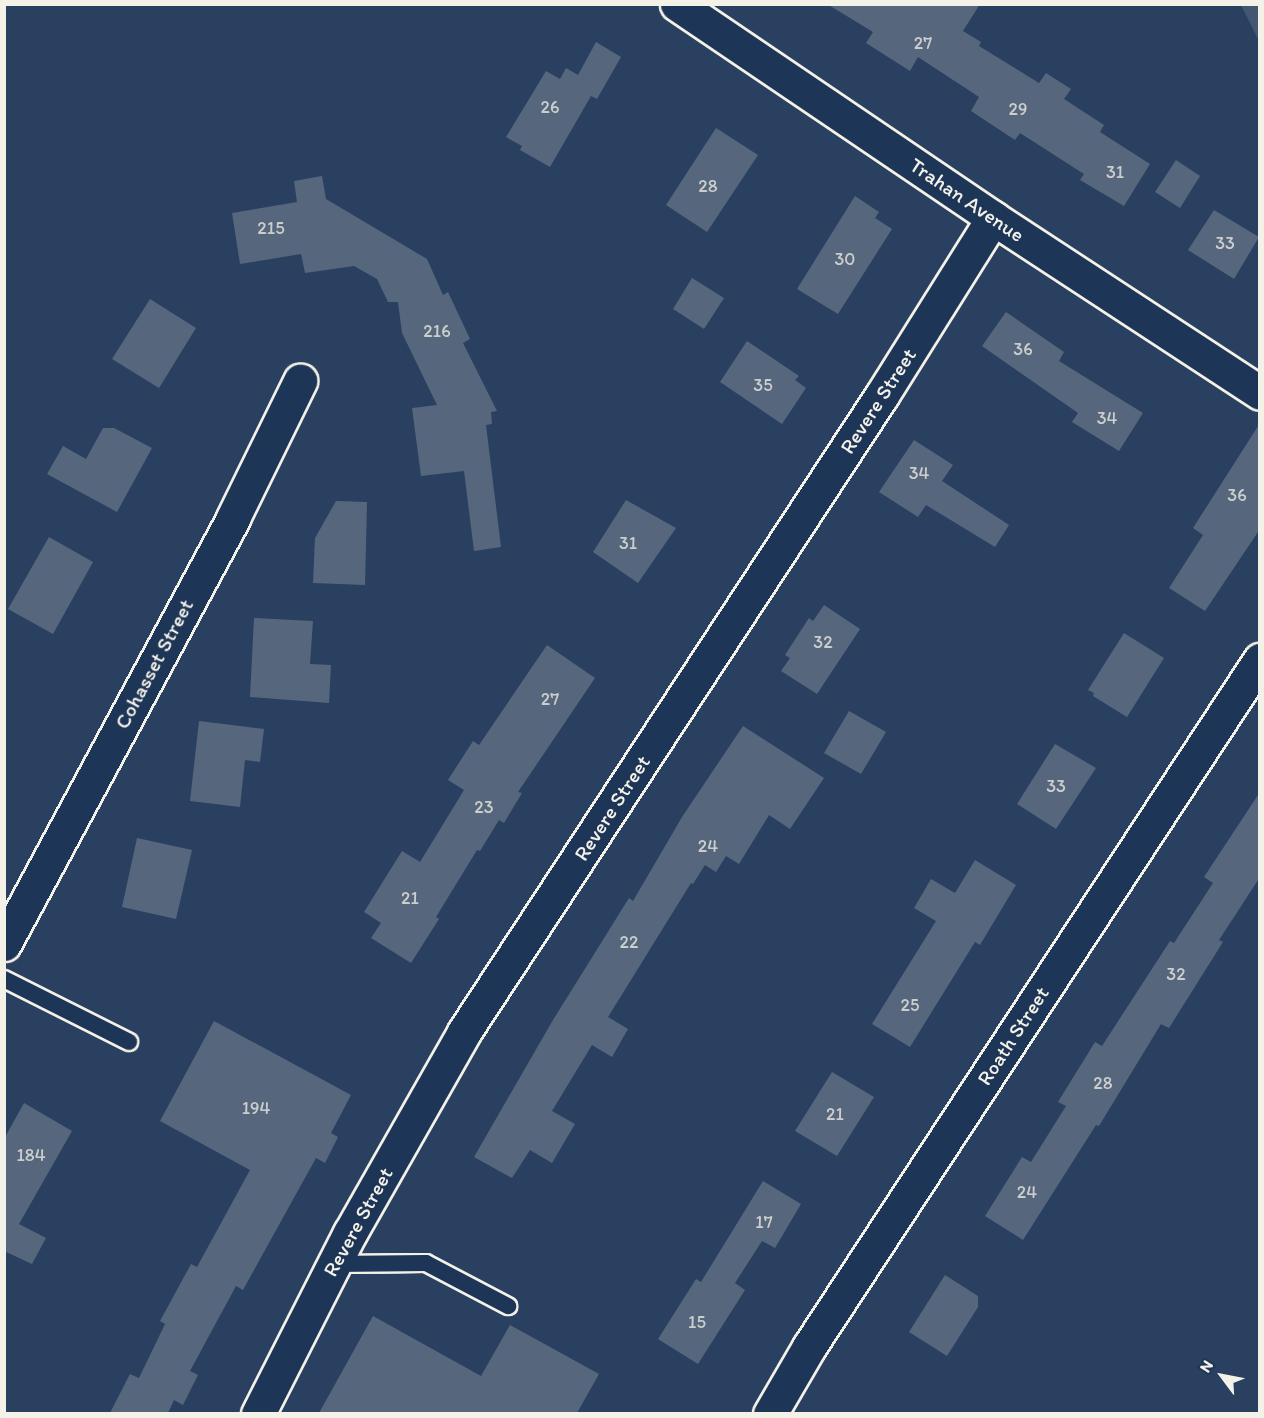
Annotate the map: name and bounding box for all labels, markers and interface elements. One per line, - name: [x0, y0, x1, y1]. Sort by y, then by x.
- house number: 27: [914, 32, 932, 54]
- house number: 26: [541, 96, 559, 118]
- house number: 29: [1009, 98, 1027, 120]
- street label: Trahan Avenue: [905, 152, 1029, 248]
- house number: 31: [1106, 161, 1124, 183]
- house number: 28: [698, 175, 718, 197]
- house number: 215: [257, 217, 285, 239]
- house number: 33: [1215, 232, 1235, 254]
- house number: 30: [835, 248, 855, 270]
- house number: 216: [423, 320, 451, 342]
- house number: 36: [1013, 338, 1033, 360]
- street label: Revere Street: [835, 344, 921, 458]
- house number: 35: [753, 374, 773, 396]
- house number: 34: [1097, 407, 1117, 429]
- house number: 34: [909, 462, 929, 484]
- house number: 36: [1227, 484, 1247, 506]
- house number: 31: [619, 532, 637, 554]
- street label: Cohasset Street: [109, 595, 199, 733]
- house number: 32: [813, 631, 833, 653]
- house number: 27: [541, 688, 559, 710]
- street label: Revere Street: [569, 751, 655, 865]
- house number: 33: [1046, 775, 1066, 797]
- house number: 23: [474, 796, 494, 818]
- house number: 24: [698, 835, 718, 857]
- house number: 21: [401, 887, 419, 909]
- house number: 22: [620, 931, 638, 953]
- house number: 32: [1166, 963, 1186, 985]
- street label: Roath Street: [972, 982, 1054, 1090]
- house number: 25: [901, 994, 919, 1016]
- house number: 28: [1093, 1072, 1113, 1094]
- house number: 194: [242, 1097, 270, 1119]
- house number: 21: [826, 1103, 844, 1125]
- house number: 184: [16, 1144, 46, 1166]
- street label: Revere Street: [318, 1163, 398, 1281]
- house number: 24: [1017, 1181, 1037, 1203]
- house number: 17: [755, 1211, 773, 1233]
- house number: 15: [688, 1311, 706, 1333]
- north arrow: [1192, 1346, 1252, 1406]
- text: N: [1195, 1357, 1217, 1376]

